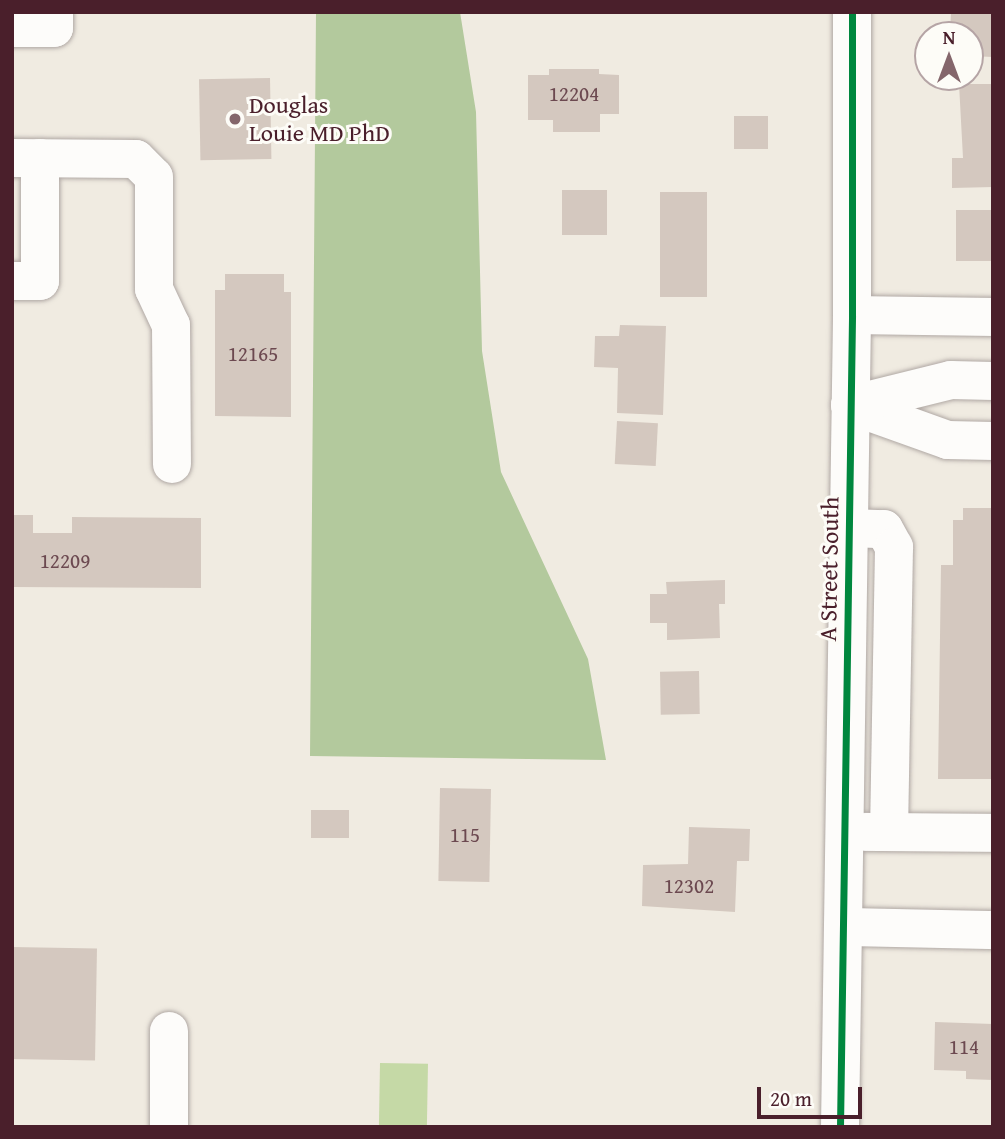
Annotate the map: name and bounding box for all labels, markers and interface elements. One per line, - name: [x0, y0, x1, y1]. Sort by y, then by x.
- north arrow: [914, 21, 984, 91]
- text: N: [943, 23, 955, 51]
- house number: 12204: [549, 81, 599, 107]
- place label: Douglas Louie MD PhD: [249, 91, 390, 147]
- marker: Douglas Louie MD PhD: [227, 111, 243, 127]
- house number: 12165: [228, 341, 278, 367]
- street label: A Street South: [813, 496, 845, 642]
- house number: 12209: [40, 548, 90, 574]
- house number: 115: [450, 822, 480, 848]
- house number: 12302: [664, 873, 714, 899]
- house number: 114: [949, 1034, 979, 1060]
- scale bar: [760, 1072, 865, 1116]
- text: 20 m: [770, 1083, 812, 1114]

